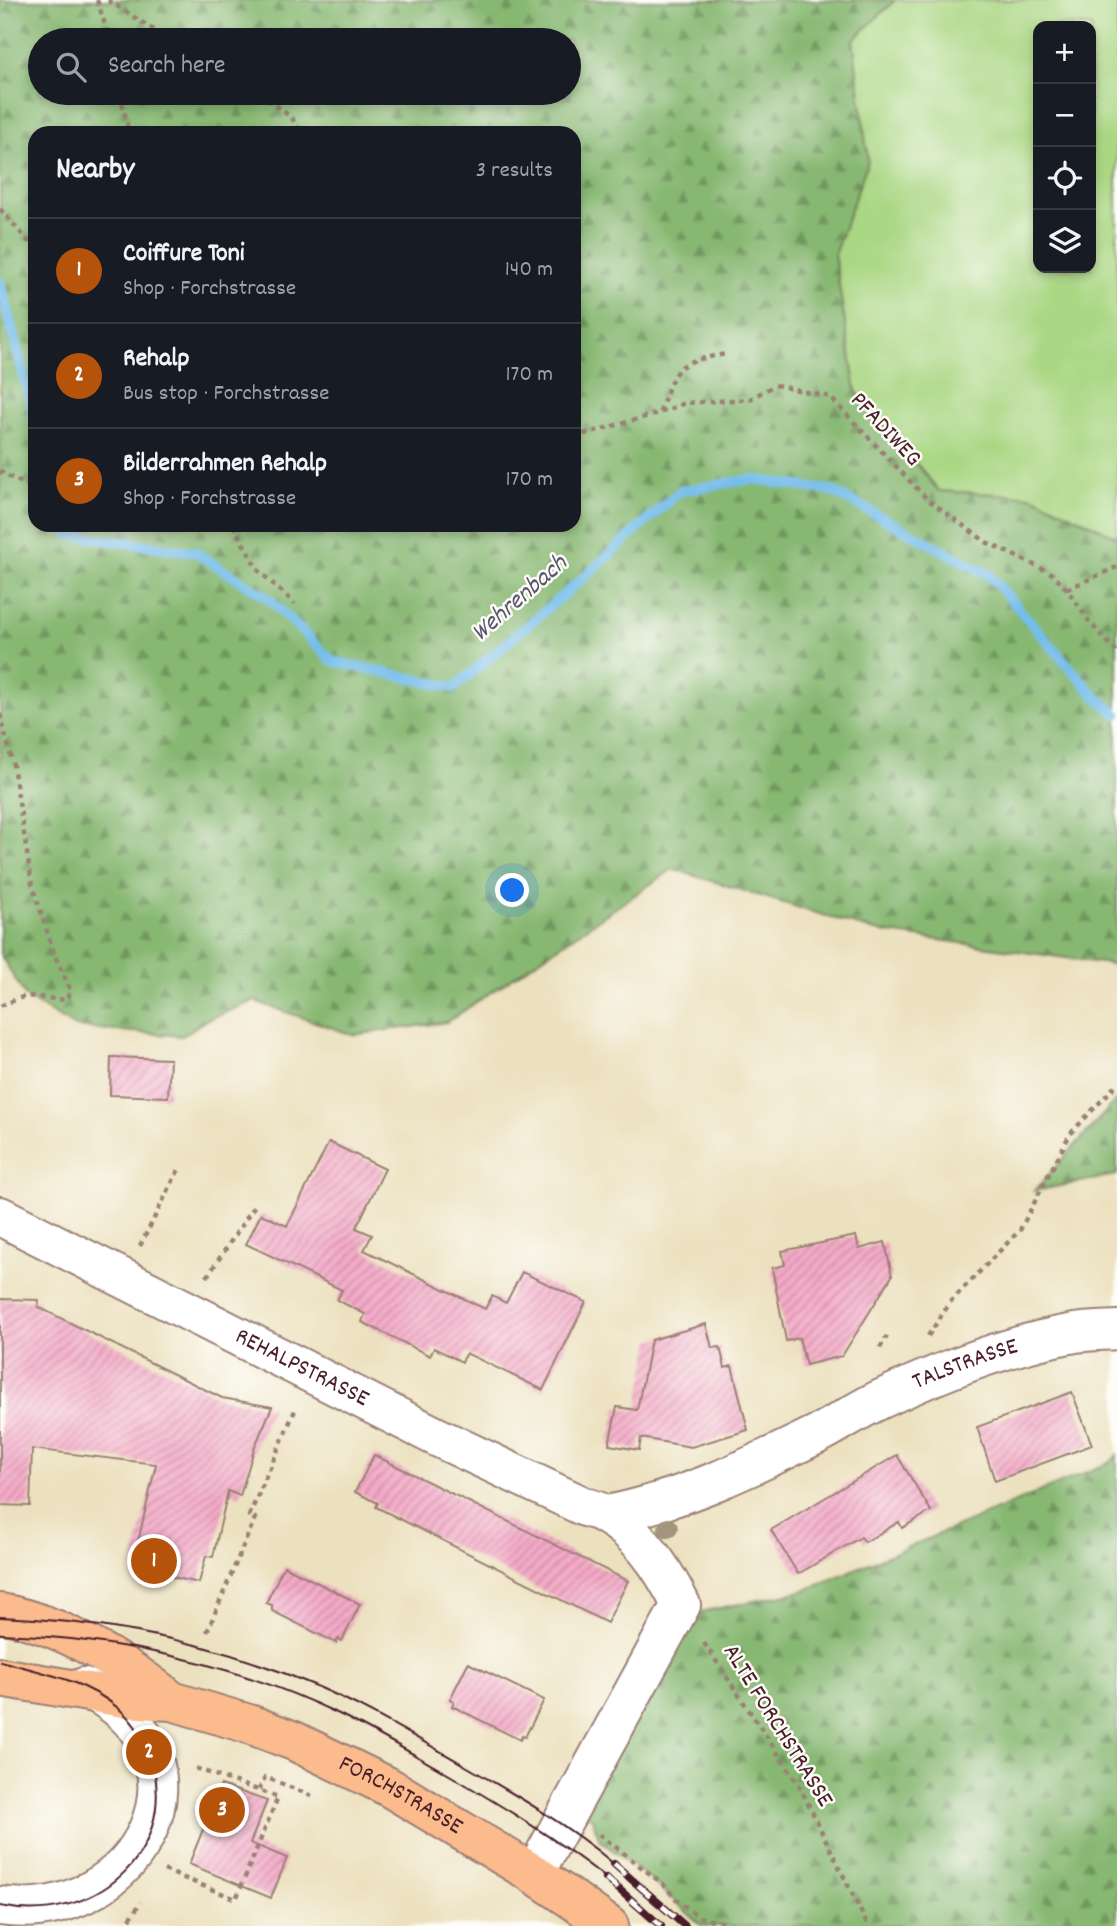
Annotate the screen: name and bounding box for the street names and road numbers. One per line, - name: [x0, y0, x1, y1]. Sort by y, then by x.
- street label: PFADIWEG: [841, 385, 929, 475]
- street label: REHALPSTRASSE: [229, 1320, 374, 1417]
- street label: TALSTRASSE: [907, 1330, 1022, 1400]
- street label: ALTE FORCHSTRASSE: [713, 1638, 841, 1814]
- street label: FORCHSTRASSE: [332, 1748, 469, 1844]

